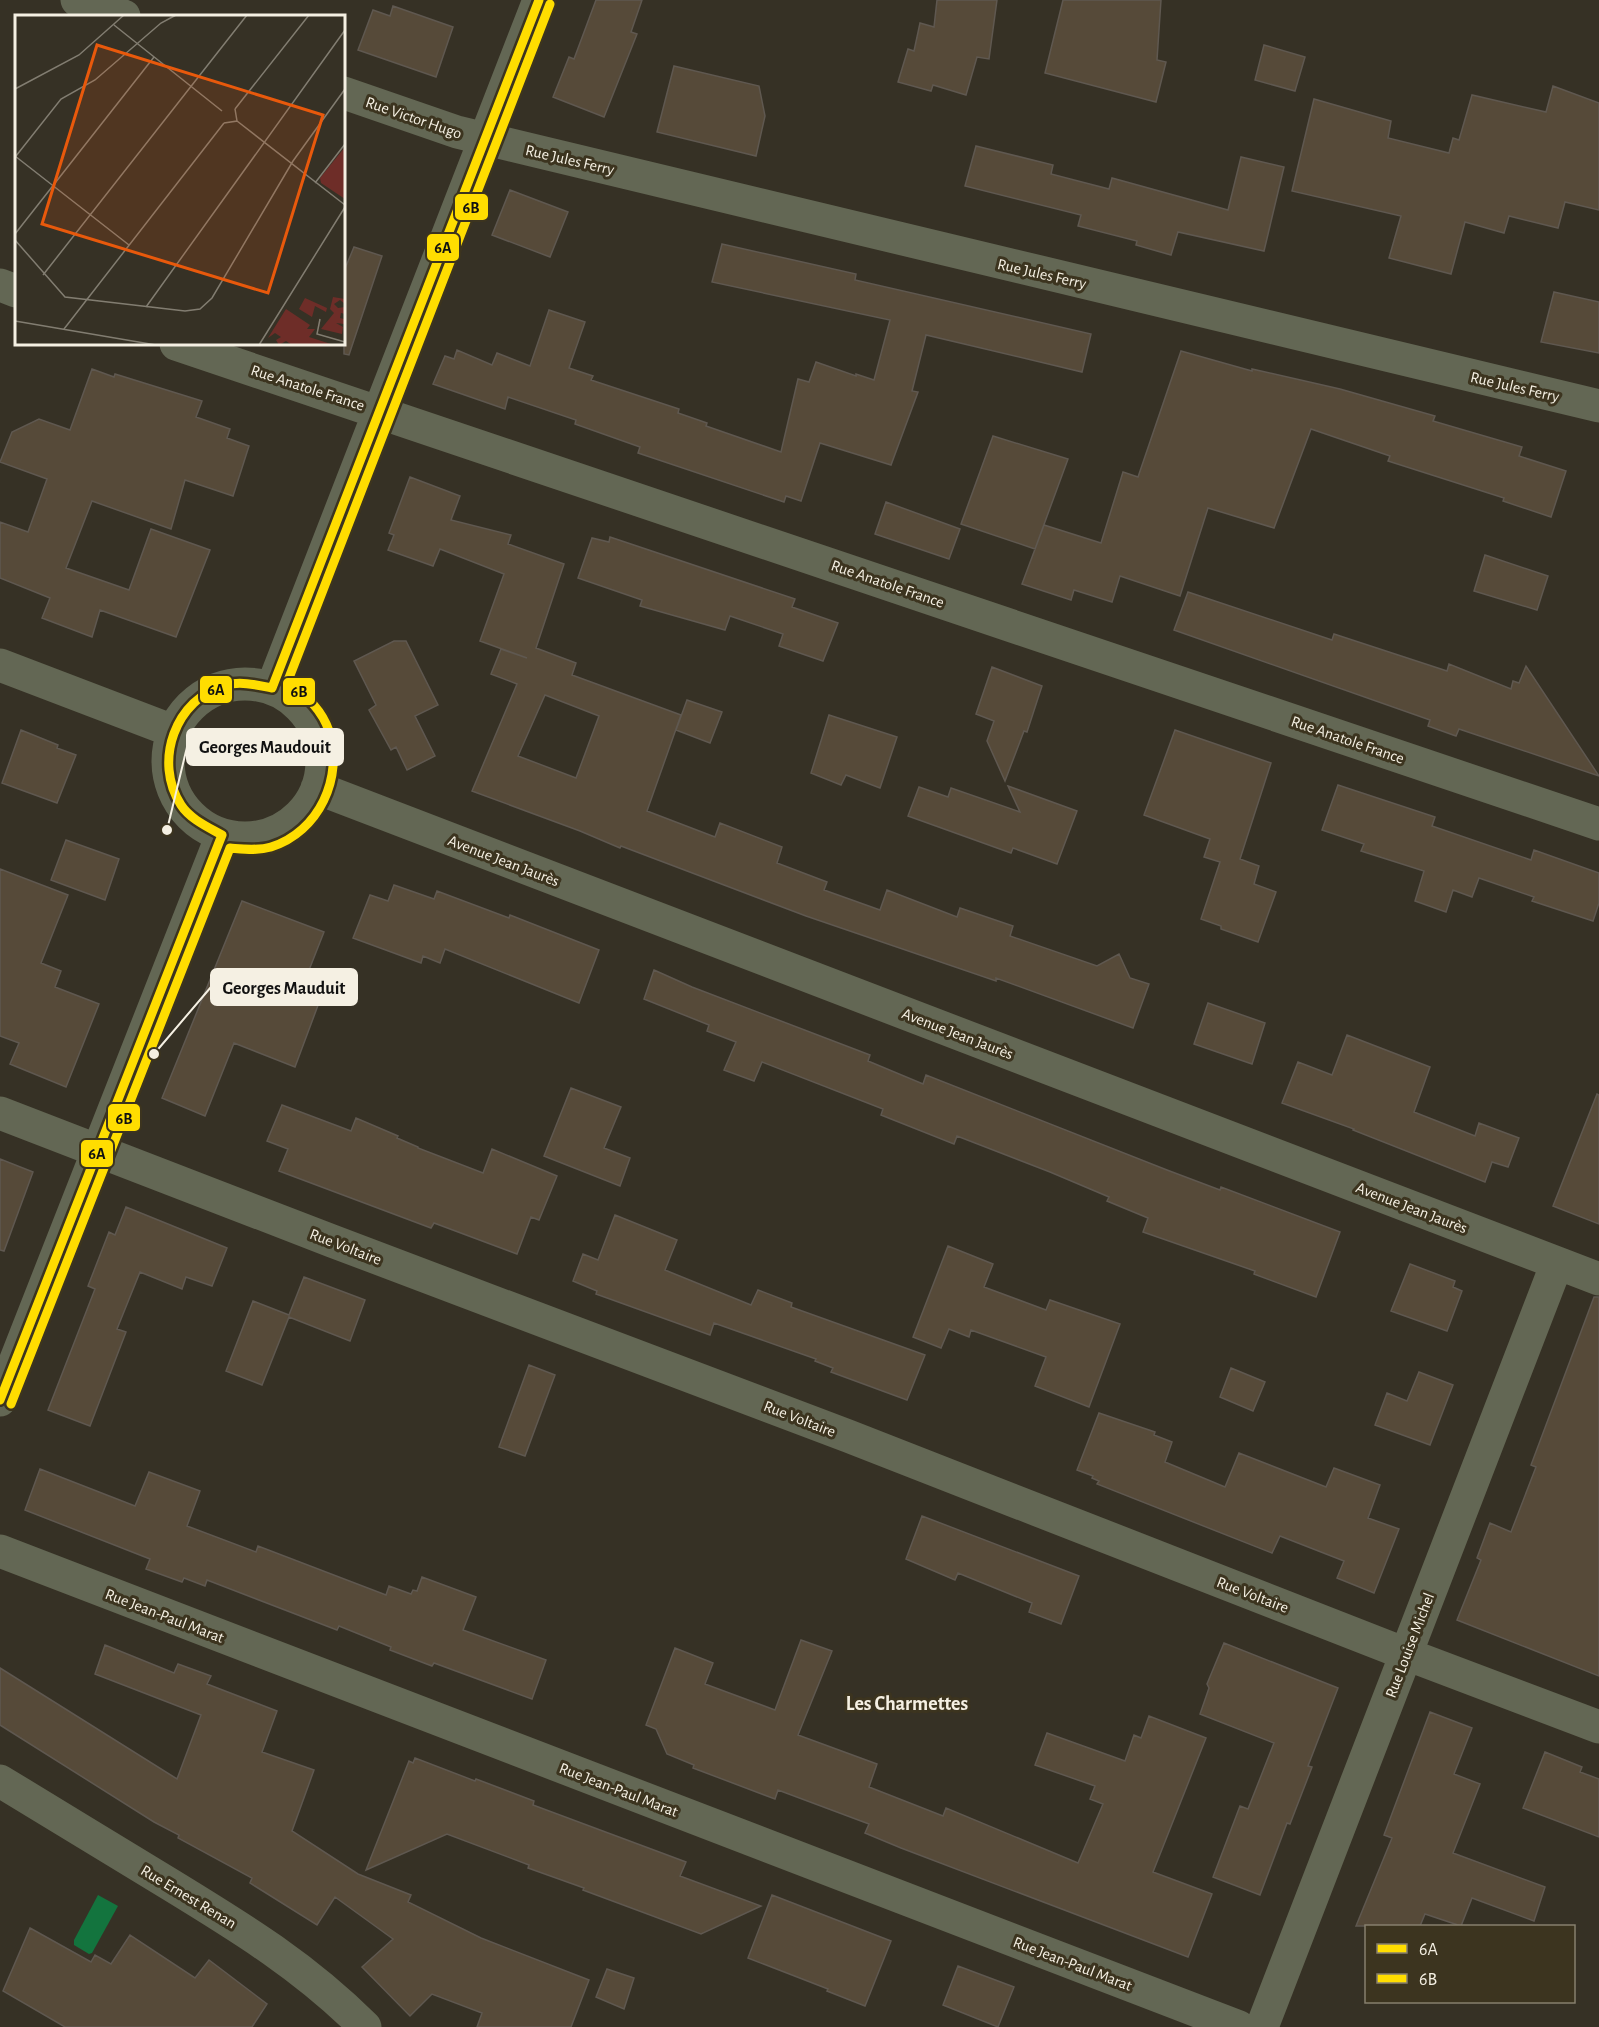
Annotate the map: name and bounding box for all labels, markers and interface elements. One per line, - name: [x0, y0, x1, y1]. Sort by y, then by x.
- inset map: [15, 15, 345, 345]
- street label: Rue Victor Hugo: [363, 94, 464, 142]
- street label: Rue Jules Ferry: [524, 142, 616, 179]
- line badge: 6B: [454, 193, 489, 221]
- text: 6B: [463, 200, 480, 216]
- line badge: 6A: [426, 233, 460, 262]
- text: 6A: [434, 240, 452, 256]
- street label: Rue Jules Ferry: [996, 256, 1088, 293]
- street label: Rue Anatole France: [249, 362, 367, 414]
- street label: Rue Jules Ferry: [1469, 369, 1561, 406]
- street label: Rue Anatole France: [829, 557, 946, 611]
- line badge: 6A: [199, 675, 233, 704]
- line badge: 6B: [282, 677, 316, 706]
- text: 6A: [207, 682, 225, 698]
- text: 6B: [291, 684, 308, 700]
- street label: Rue Anatole France: [1289, 713, 1406, 767]
- callout: Georges Maudouit: [187, 729, 343, 765]
- text: Georges Maudouit: [199, 739, 331, 757]
- street label: Avenue Jean Jaurès: [446, 832, 562, 890]
- callout: Georges Mauduit: [211, 969, 357, 1005]
- text: Georges Mauduit: [223, 980, 345, 998]
- street label: Avenue Jean Jaurès: [900, 1005, 1016, 1063]
- line badge: 6B: [107, 1103, 141, 1132]
- text: 6B: [116, 1111, 133, 1127]
- line badge: 6A: [80, 1139, 114, 1168]
- text: 6A: [88, 1146, 106, 1162]
- street label: Avenue Jean Jaurès: [1354, 1179, 1470, 1237]
- street label: Rue Voltaire: [307, 1226, 384, 1268]
- street label: Rue Voltaire: [761, 1398, 838, 1440]
- street label: Rue Voltaire: [1214, 1574, 1291, 1616]
- street label: Rue Jean-Paul Marat: [103, 1586, 226, 1646]
- street label: Rue Louise Michel: [1383, 1591, 1437, 1700]
- district label: Les Charmettes: [846, 1694, 968, 1714]
- street label: Rue Jean-Paul Marat: [557, 1760, 680, 1820]
- street label: Rue Ernest Renan: [138, 1862, 239, 1932]
- legend: [1365, 1925, 1575, 2003]
- street label: Rue Jean-Paul Marat: [1011, 1934, 1134, 1994]
- text: 6A: [1419, 1941, 1438, 1959]
- text: 6B: [1419, 1971, 1437, 1989]

